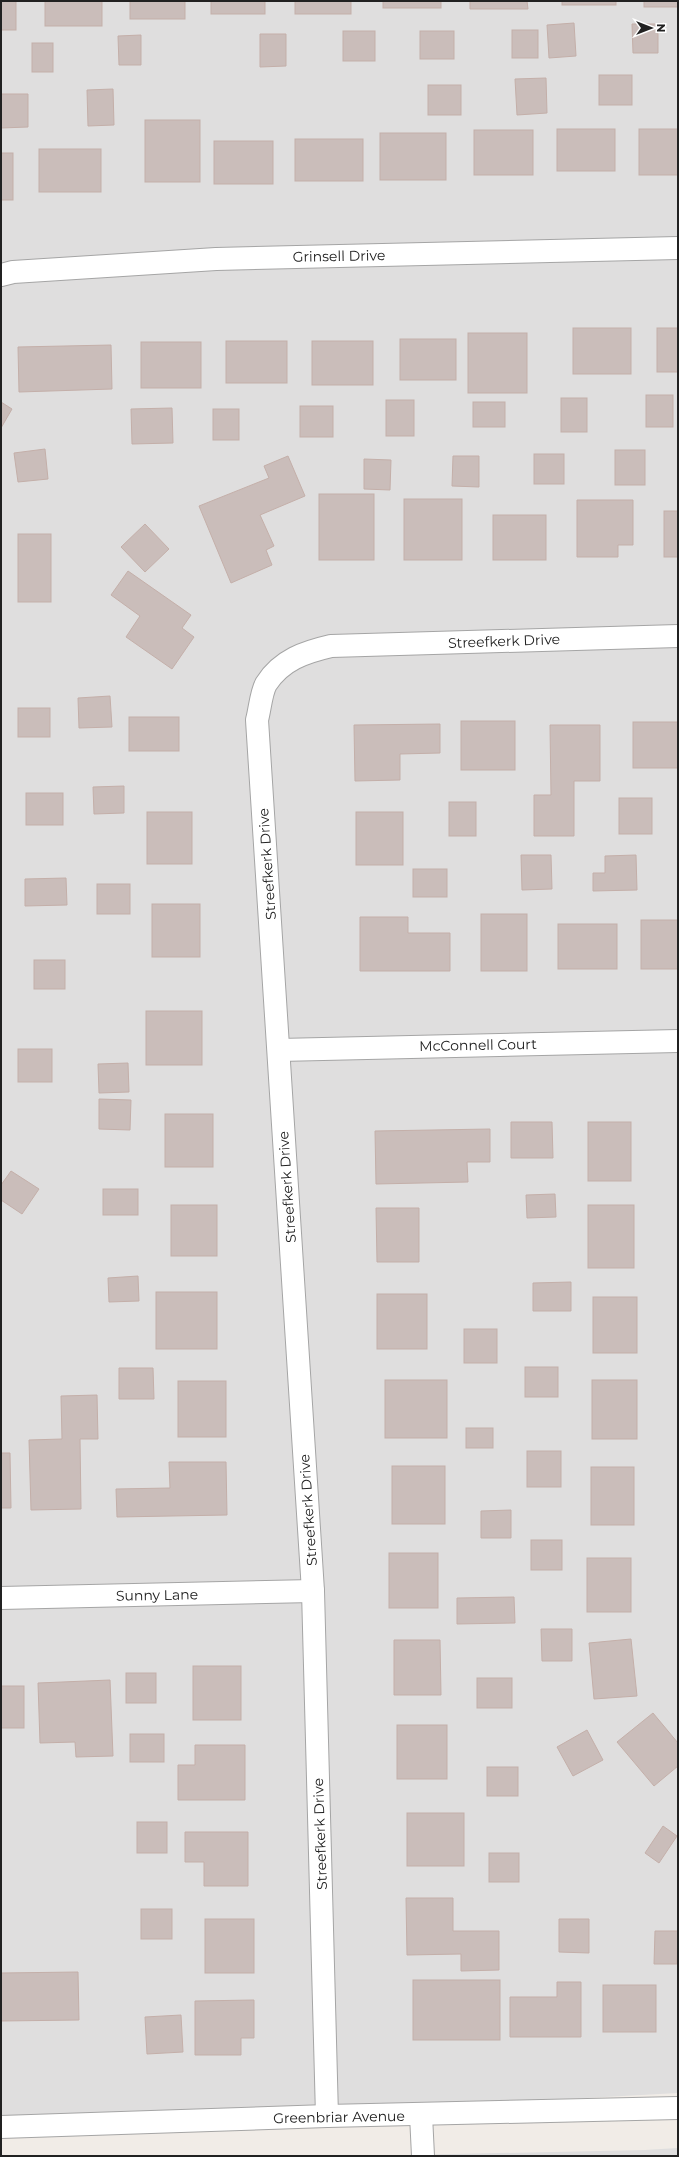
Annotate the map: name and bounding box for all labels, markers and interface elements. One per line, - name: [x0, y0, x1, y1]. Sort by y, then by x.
- north arrow: [631, 8, 671, 48]
- text: N: [654, 24, 668, 32]
- street label: Grinsell Drive: [292, 246, 386, 266]
- street label: Streefkerk Drive: [448, 630, 560, 652]
- street label: Streefkerk Drive: [254, 807, 280, 921]
- street label: McConnell Court: [419, 1035, 537, 1055]
- street label: Streefkerk Drive: [274, 1130, 300, 1244]
- street label: Streefkerk Drive: [295, 1453, 321, 1567]
- street label: Sunny Lane: [116, 1585, 198, 1605]
- street label: Streefkerk Drive: [309, 1778, 331, 1890]
- street label: Greenbriar Avenue: [273, 2107, 405, 2127]

